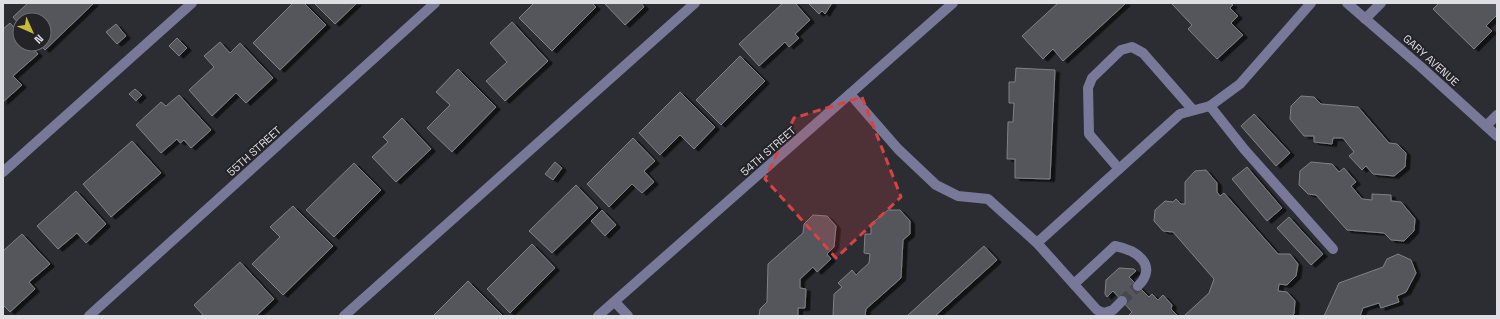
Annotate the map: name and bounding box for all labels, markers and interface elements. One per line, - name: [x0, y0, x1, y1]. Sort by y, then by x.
- north arrow: [12, 12, 52, 52]
- street label: GARY AVENUE: [1400, 31, 1462, 89]
- text: N: [32, 32, 47, 47]
- street label: 55TH STREET: [224, 123, 284, 179]
- street label: 54TH STREET: [737, 123, 799, 179]

